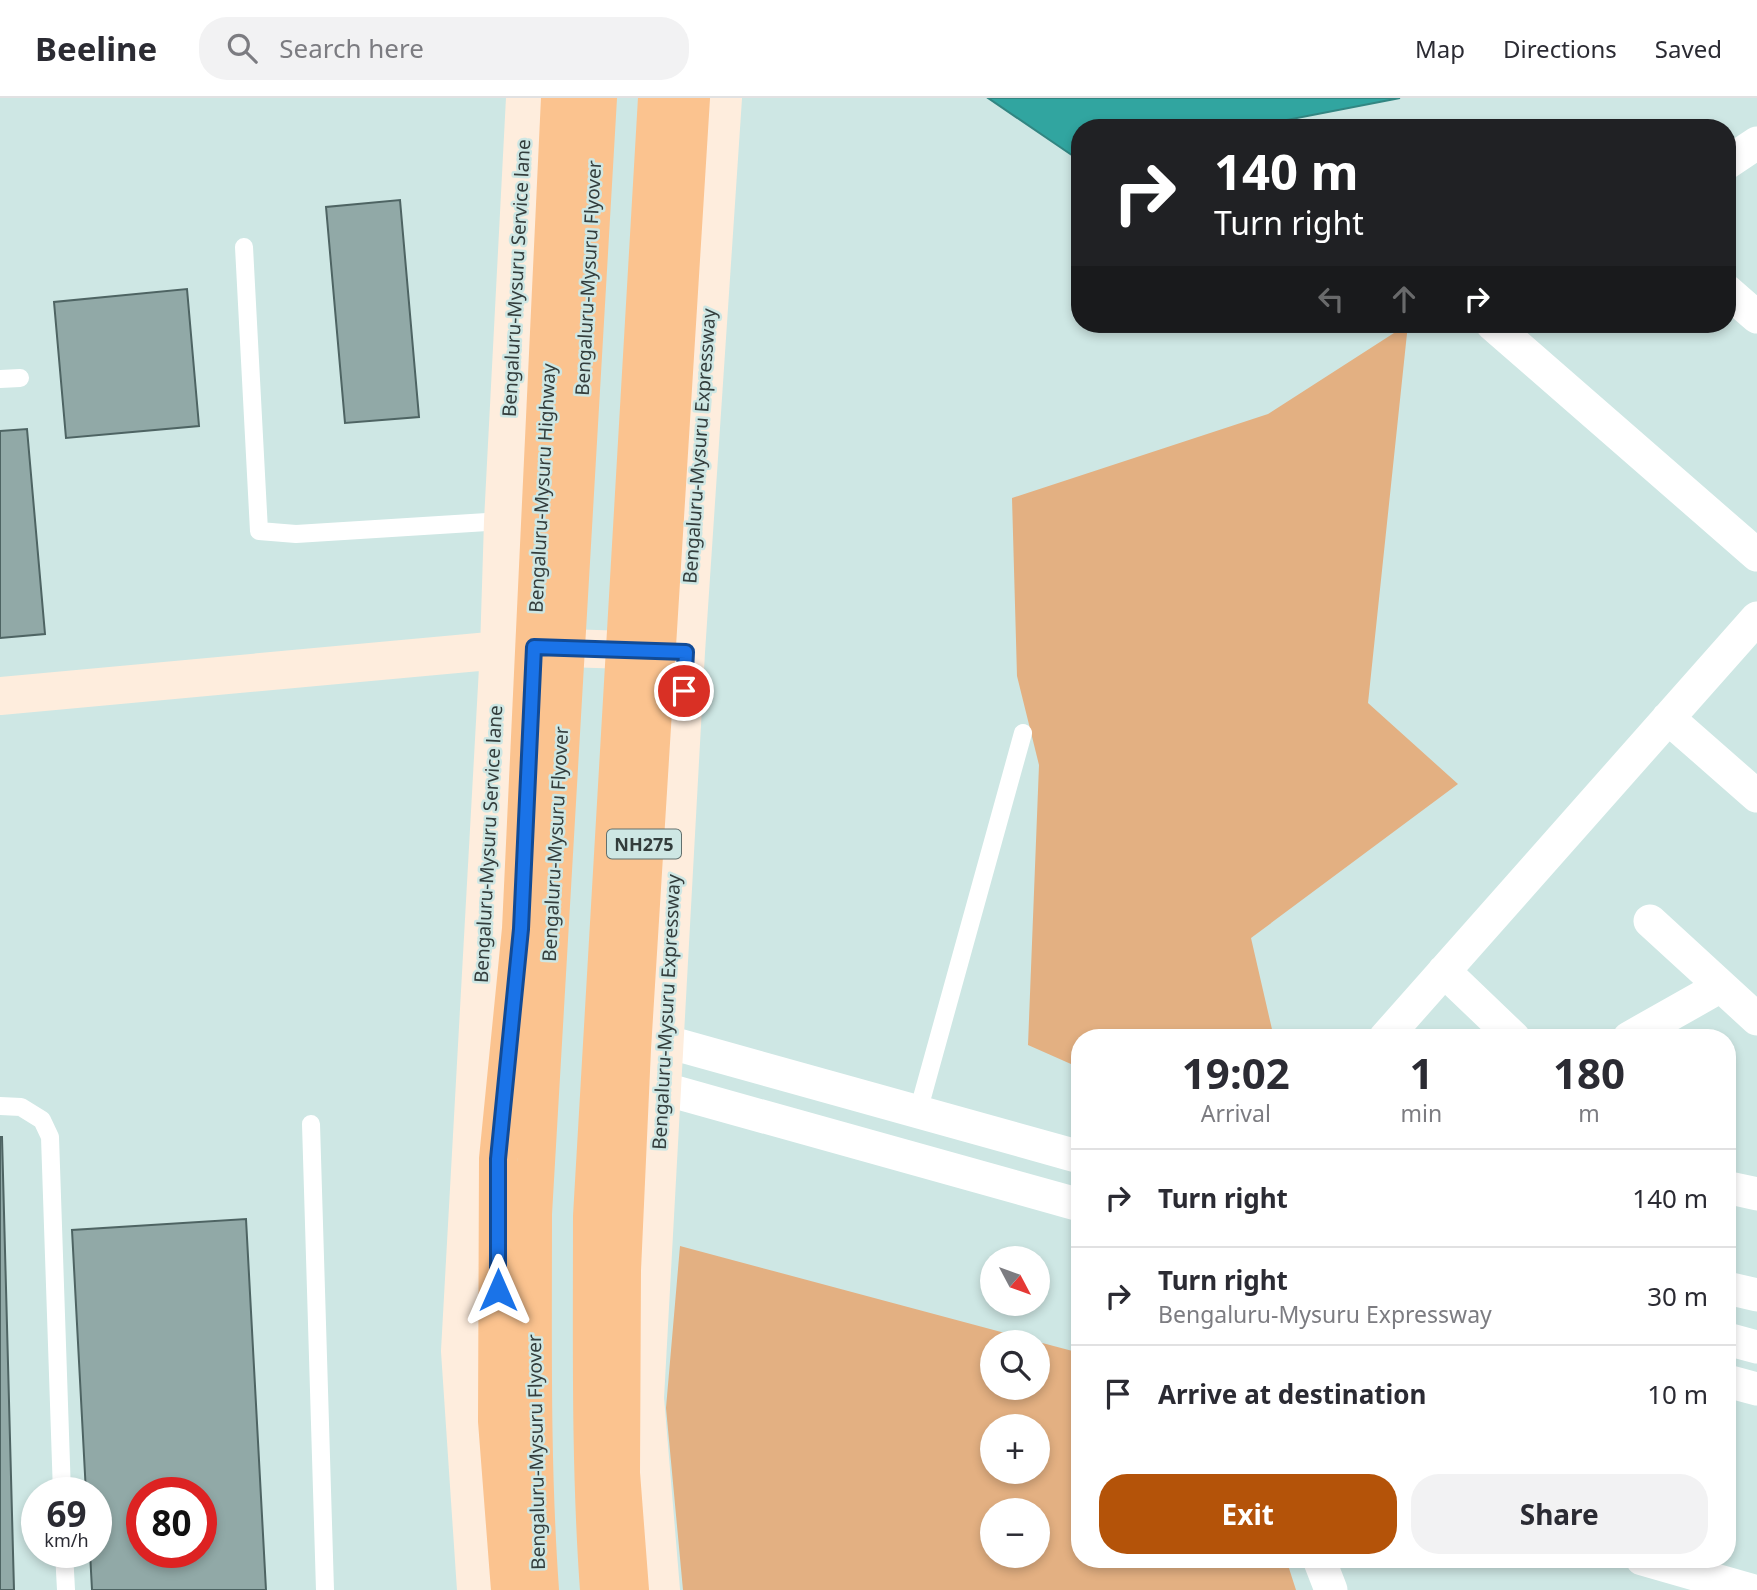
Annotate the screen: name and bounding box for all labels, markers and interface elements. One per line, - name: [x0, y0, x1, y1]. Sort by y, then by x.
- search box: [199, 17, 689, 80]
- text: Beeline: [35, 26, 157, 71]
- icon: search: [223, 29, 261, 67]
- text: Search here: [279, 30, 424, 66]
- text: Map: [1415, 32, 1465, 65]
- text: Directions: [1503, 32, 1617, 65]
- text: Saved: [1655, 32, 1722, 65]
- street label: Bengaluru-Mysuru Service lane: [496, 138, 536, 418]
- text: 140 m: [1214, 138, 1359, 204]
- icon: right: [1099, 147, 1190, 238]
- street label: Bengaluru-Mysuru Flyover: [569, 160, 607, 396]
- text: Turn right: [1214, 201, 1364, 244]
- icon: left: [1312, 280, 1350, 318]
- icon: ahead: [1385, 280, 1423, 318]
- icon: right: [1458, 280, 1496, 318]
- street label: Bengaluru-Mysuru Expressway: [676, 307, 722, 584]
- street label: Bengaluru-Mysuru Highway: [522, 362, 562, 613]
- pin: [654, 661, 714, 721]
- icon: arrive: [665, 672, 703, 710]
- street label: Bengaluru-Mysuru Service lane: [468, 704, 508, 984]
- street label: Bengaluru-Mysuru Flyover: [536, 726, 574, 962]
- road number: NH275: [607, 830, 681, 858]
- street label: Bengaluru-Mysuru Expressway: [646, 873, 686, 1150]
- text: 19:02: [1182, 1044, 1290, 1101]
- text: 1: [1409, 1044, 1433, 1101]
- text: 180: [1553, 1044, 1625, 1101]
- text: Arrival: [1201, 1097, 1271, 1129]
- text: min: [1401, 1097, 1442, 1129]
- text: m: [1578, 1097, 1600, 1129]
- icon: right: [1099, 1179, 1137, 1217]
- text: Turn right: [1158, 1180, 1288, 1216]
- text: 140 m: [1632, 1180, 1708, 1216]
- north arrow: [980, 1246, 1050, 1316]
- map controls: [980, 1246, 1050, 1568]
- position arrow: [461, 1253, 535, 1327]
- text: Turn right: [1158, 1262, 1288, 1298]
- icon: right: [1099, 1277, 1137, 1315]
- text: 30 m: [1647, 1278, 1708, 1314]
- text: Bengaluru-Mysuru Expressway: [1158, 1298, 1492, 1330]
- button: search: [980, 1330, 1050, 1400]
- street label: Bengaluru-Mysuru Flyover: [521, 1334, 551, 1570]
- icon: arrive: [1099, 1375, 1137, 1413]
- text: Arrive at destination: [1158, 1376, 1427, 1412]
- text: 10 m: [1647, 1376, 1708, 1412]
- button: +: [980, 1414, 1050, 1484]
- button: Exit: [1099, 1474, 1397, 1554]
- button: Share: [1411, 1474, 1708, 1554]
- speed limit sign: 80: [126, 1477, 217, 1568]
- text: 69: [46, 1490, 87, 1537]
- button: −: [980, 1498, 1050, 1568]
- text: km/h: [44, 1528, 89, 1552]

